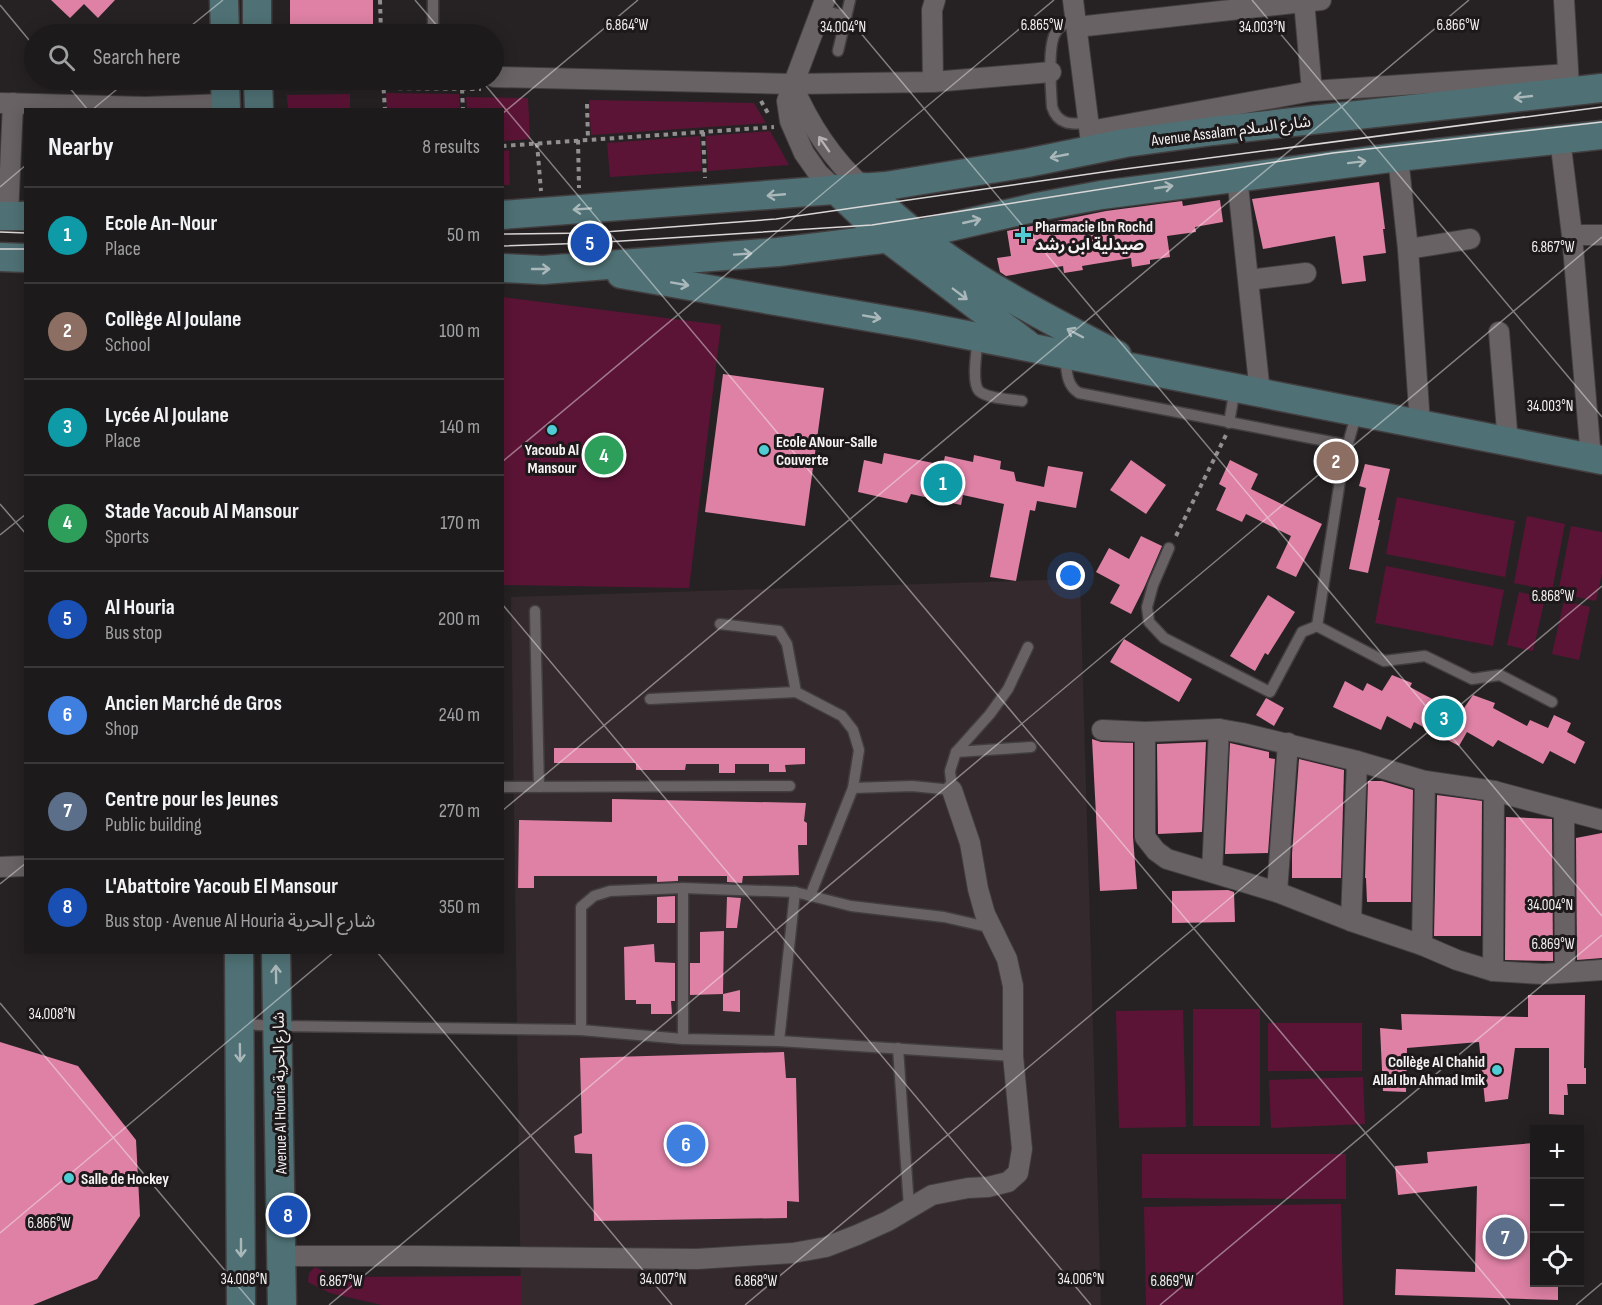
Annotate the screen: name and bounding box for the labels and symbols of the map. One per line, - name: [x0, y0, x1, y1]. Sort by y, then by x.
- text: 6.864°W: [606, 16, 648, 35]
- text: 6.865°W: [1021, 16, 1063, 35]
- text: 6.866°W: [1437, 16, 1480, 35]
- text: 34.004°N: [820, 18, 866, 37]
- text: 34.003°N: [1239, 18, 1285, 37]
- one-way arrow: [1514, 92, 1533, 103]
- street label: Avenue Assalam شارع السلام: [1149, 112, 1312, 153]
- one-way arrow: [818, 136, 830, 152]
- one-way arrow: [1050, 151, 1069, 162]
- one-way arrow: [1347, 156, 1367, 167]
- one-way arrow: [1154, 181, 1173, 192]
- one-way arrow: [767, 190, 787, 201]
- one-way arrow: [572, 204, 592, 215]
- one-way arrow: [962, 215, 981, 227]
- place label: Pharmacie Ibn Rochd صيدلية ابن رشد: [1035, 218, 1153, 255]
- pin: 5: [570, 220, 610, 266]
- marker: Pharmacie Ibn Rochd صيدلية ابن رشد: [1016, 228, 1030, 242]
- text: 6.867°W: [1532, 238, 1575, 257]
- one-way arrow: [733, 248, 753, 259]
- one-way arrow: [531, 263, 551, 275]
- one-way arrow: [669, 279, 689, 290]
- one-way arrow: [951, 288, 967, 300]
- one-way arrow: [861, 312, 881, 323]
- one-way arrow: [1066, 327, 1084, 338]
- text: 34.003°N: [1527, 397, 1573, 416]
- marker: Yacoub Al Mansour: [545, 423, 559, 437]
- pin: 4: [584, 432, 624, 478]
- place label: Ecole ANour-Salle Couverte: [776, 433, 878, 470]
- pin: 2: [1316, 438, 1356, 484]
- place label: Yacoub Al Mansour: [525, 441, 579, 478]
- marker: Ecole ANour-Salle Couverte: [757, 443, 771, 457]
- pin: 1: [924, 460, 962, 506]
- your location: [1056, 561, 1085, 590]
- text: 6.868°W: [1532, 587, 1575, 606]
- pin: 3: [1424, 696, 1464, 740]
- text: 34.004°N: [1527, 896, 1573, 915]
- text: 6.869°W: [1532, 935, 1575, 954]
- one-way arrow: [271, 964, 282, 984]
- text: 34.008°N: [29, 1005, 75, 1024]
- street label: Avenue Al Houria شارع الحرية: [270, 1012, 293, 1175]
- one-way arrow: [234, 1042, 246, 1062]
- place label: Collège Al Chahid Allal Ibn Ahmad Imik: [1372, 1053, 1485, 1090]
- marker: Collège Al Chahid Allal Ibn Ahmad Imik: [1490, 1063, 1504, 1077]
- pin: 6: [666, 1122, 706, 1166]
- place label: Salle de Hockey: [81, 1170, 169, 1189]
- marker: Salle de Hockey: [62, 1171, 76, 1185]
- pin: 8: [268, 1192, 308, 1238]
- text: 6.866°W: [28, 1214, 71, 1233]
- pin: 7: [1486, 1214, 1524, 1260]
- one-way arrow: [235, 1237, 247, 1257]
- text: 34.008°N: [221, 1270, 267, 1289]
- text: 34.007°N: [640, 1270, 686, 1289]
- text: 34.006°N: [1057, 1270, 1105, 1289]
- text: 6.867°W: [320, 1272, 363, 1291]
- text: 6.868°W: [735, 1272, 778, 1291]
- text: 6.869°W: [1151, 1272, 1194, 1291]

